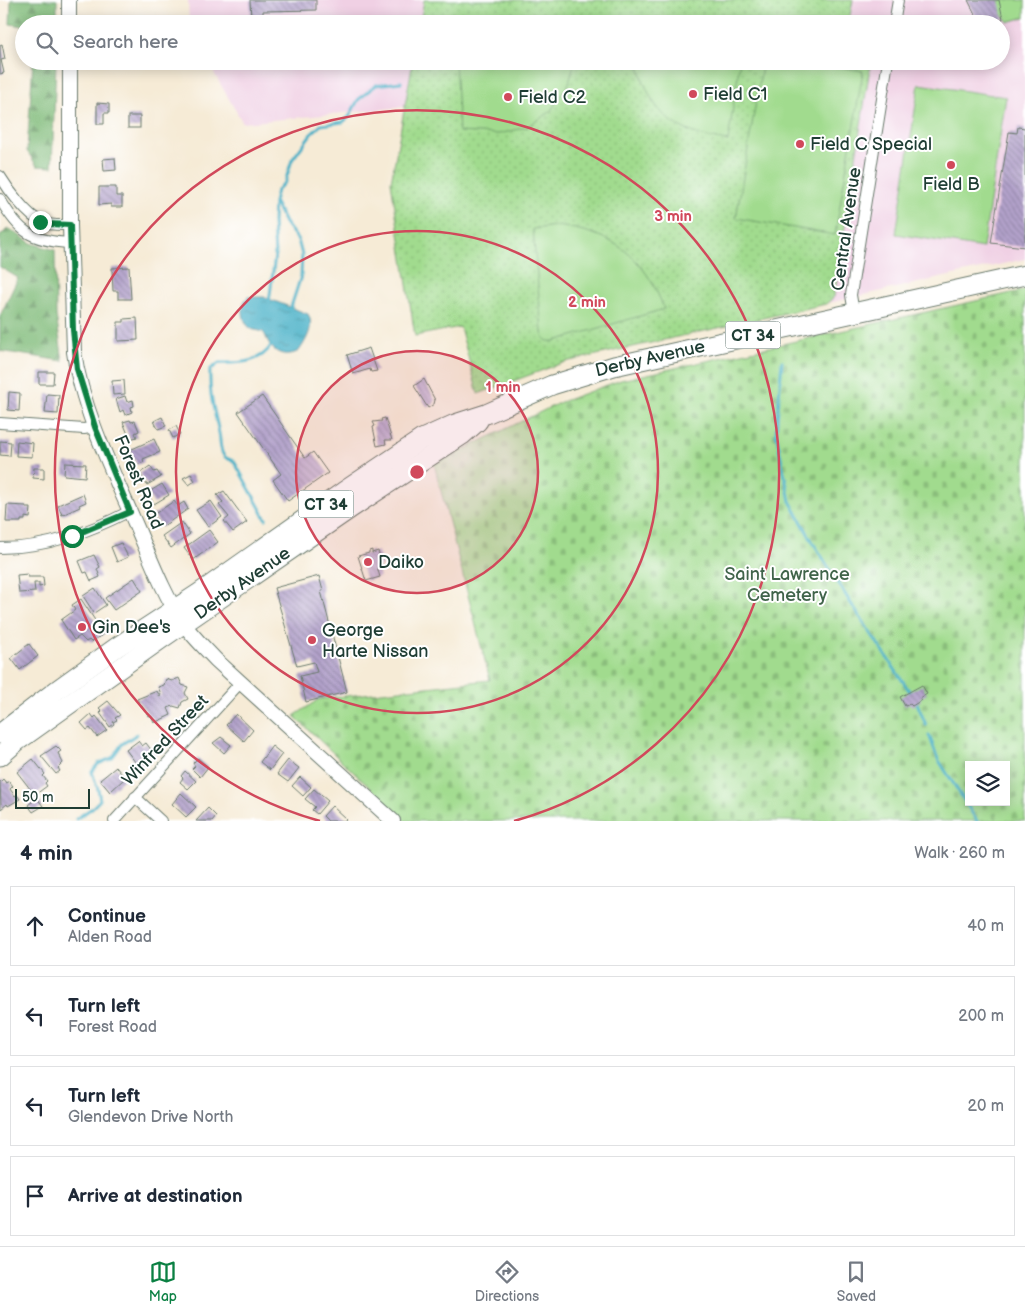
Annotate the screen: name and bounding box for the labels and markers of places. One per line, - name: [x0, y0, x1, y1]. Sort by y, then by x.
- place label: Field C1: [703, 84, 767, 105]
- place label: Field C2: [518, 87, 586, 108]
- marker: Field C1: [687, 88, 699, 100]
- marker: Field C2: [502, 91, 514, 103]
- place label: Field C Special: [810, 134, 932, 155]
- marker: Field C Special: [794, 138, 806, 150]
- marker: Field B: [945, 159, 957, 171]
- place label: Field B: [922, 174, 980, 195]
- centre of rings: [408, 463, 426, 481]
- place label: Daiko: [378, 552, 424, 573]
- marker: Daiko: [362, 556, 374, 568]
- place label: Gin Dee's: [92, 617, 171, 638]
- place label: George Harte Nissan: [322, 620, 428, 662]
- marker: Gin Dee's: [76, 621, 88, 633]
- marker: George Harte Nissan: [306, 634, 318, 646]

